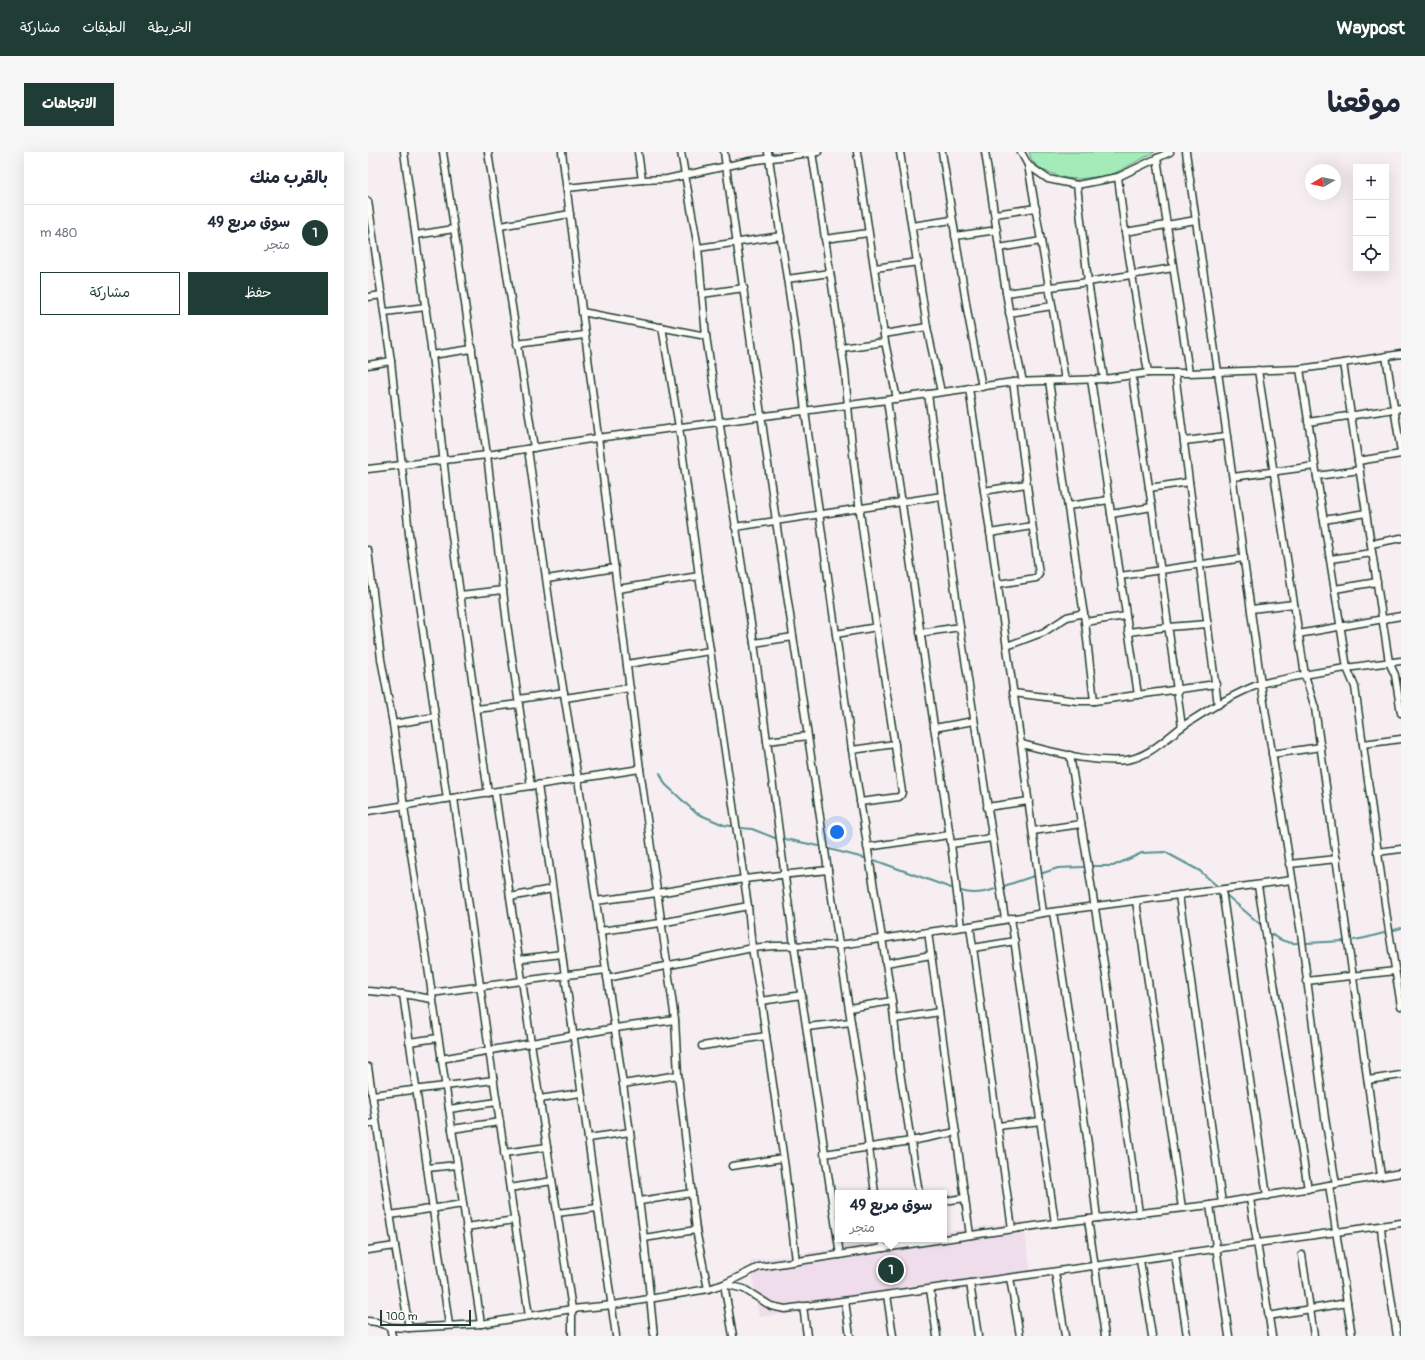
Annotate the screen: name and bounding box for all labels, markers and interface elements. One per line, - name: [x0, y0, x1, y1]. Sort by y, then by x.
- text: Waypost: [1337, 16, 1405, 40]
- text: مشاركة: [20, 19, 60, 36]
- text: الطبقات: [82, 19, 126, 36]
- text: الخريطة: [148, 19, 191, 36]
- button: الاتجاهات: [24, 83, 114, 126]
- text: موقعنا: [1327, 86, 1401, 121]
- north arrow: [1305, 164, 1341, 200]
- map controls: [1353, 164, 1389, 272]
- button: +: [1353, 164, 1389, 200]
- text: بالقرب منك: [250, 167, 328, 188]
- button: −: [1353, 200, 1389, 236]
- text: سوق مربع 49: [207, 213, 290, 232]
- text: 480 m: [40, 225, 77, 241]
- text: 1: [312, 225, 318, 241]
- button: locate: [1353, 236, 1389, 272]
- text: متجر: [265, 237, 290, 253]
- button: مشاركة: [40, 272, 180, 315]
- button: حفظ: [188, 272, 328, 315]
- your location: [827, 822, 847, 842]
- popup: [835, 1190, 947, 1242]
- text: سوق مربع 49: [850, 1196, 932, 1215]
- text: متجر: [850, 1220, 875, 1236]
- pin: 1: [878, 1255, 904, 1285]
- scale bar: [380, 1308, 471, 1327]
- text: 100 m: [386, 1310, 417, 1323]

